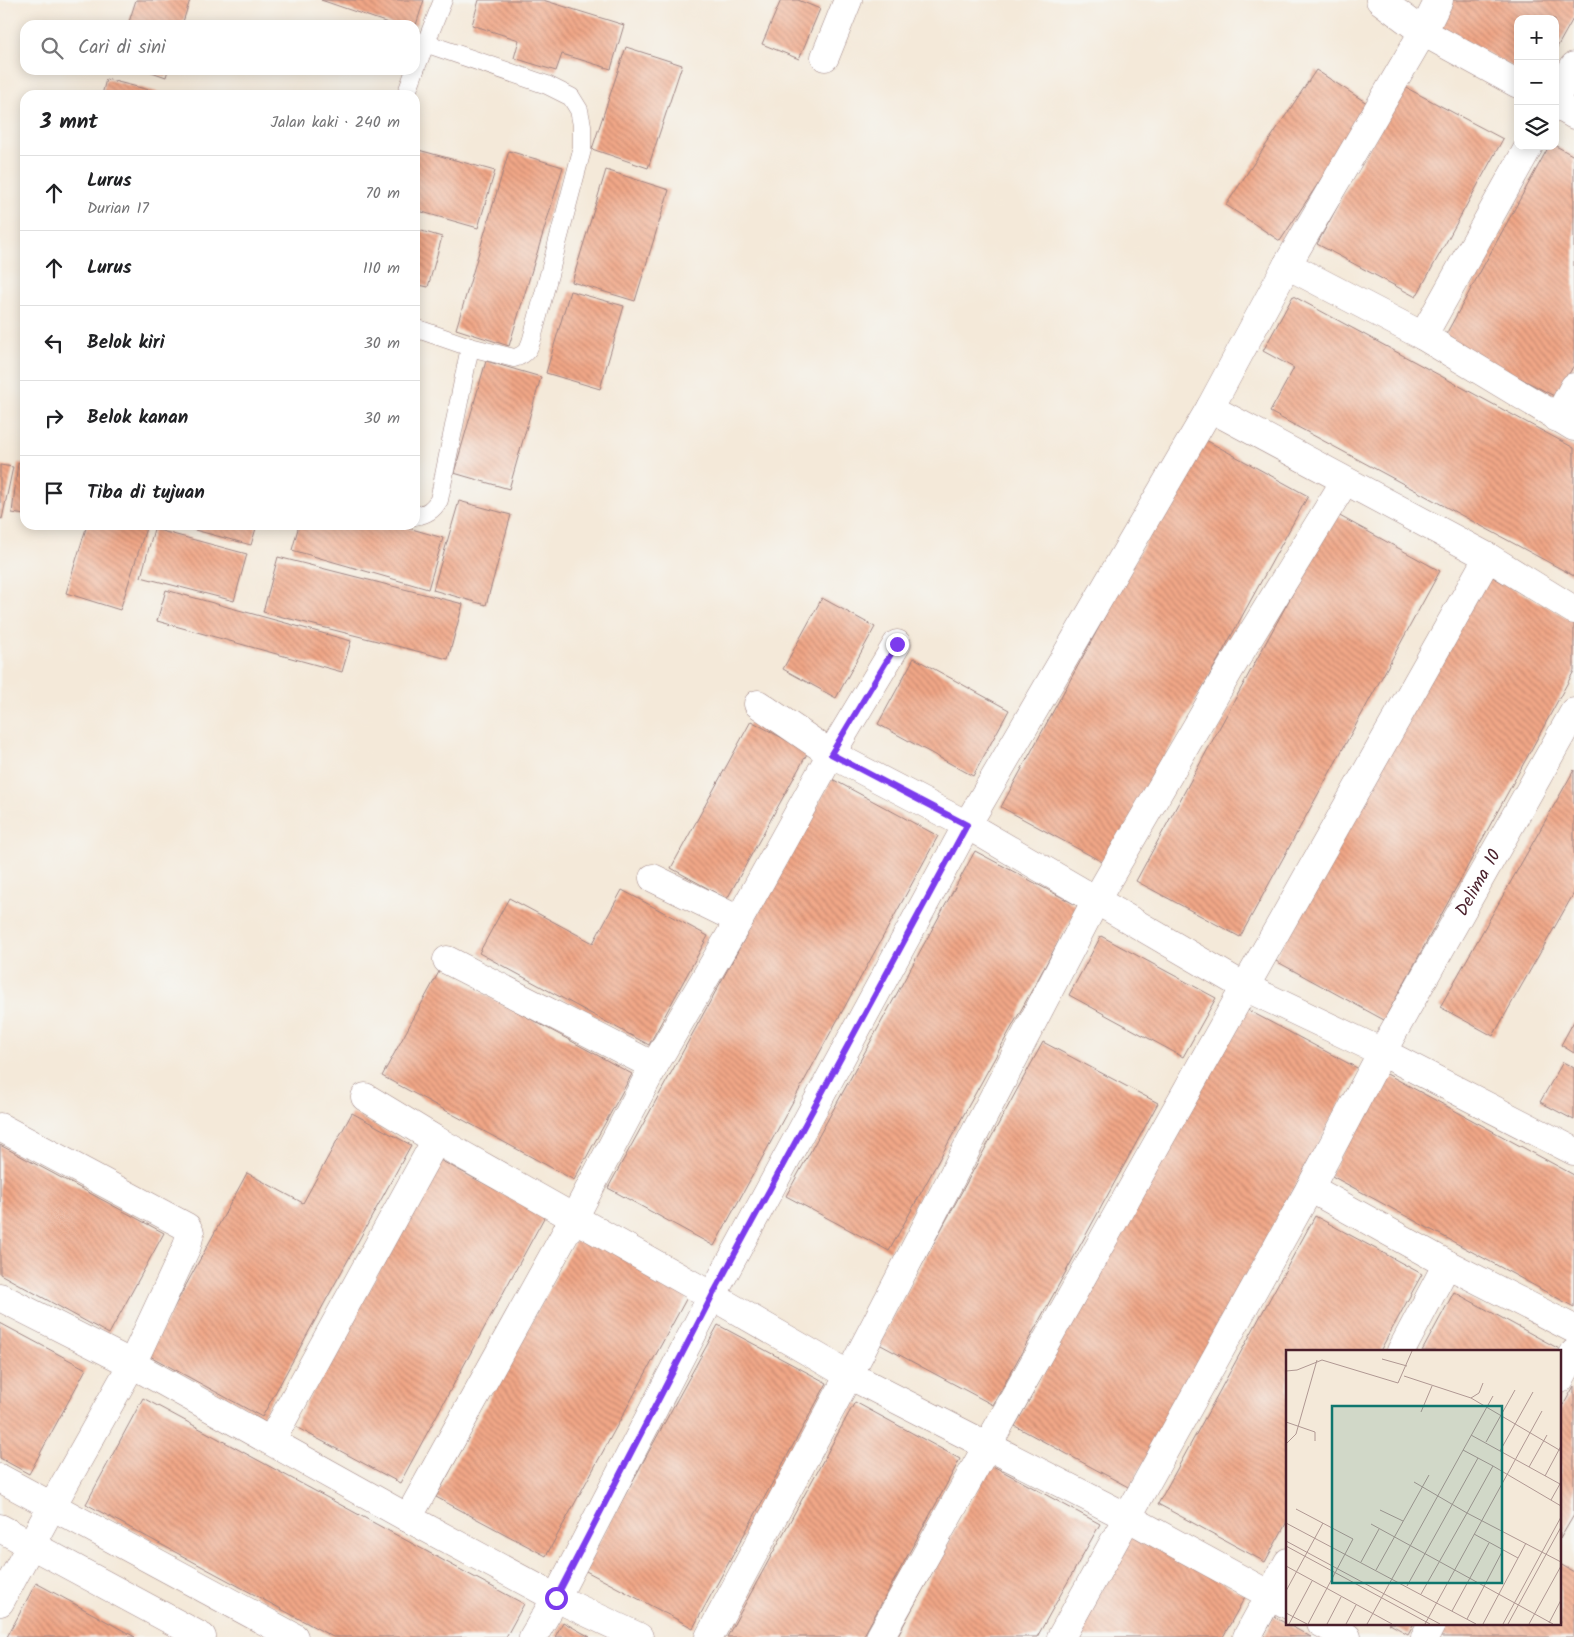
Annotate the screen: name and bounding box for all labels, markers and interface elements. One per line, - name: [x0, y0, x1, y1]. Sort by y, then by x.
- map controls: [1514, 15, 1559, 150]
- button: +: [1514, 15, 1559, 60]
- search box: [20, 20, 420, 75]
- text: Cari di sini: [78, 33, 166, 63]
- icon: search: [38, 34, 66, 62]
- button: −: [1514, 60, 1559, 105]
- button: layers: [1514, 105, 1559, 150]
- text: 3 mnt: [40, 106, 98, 139]
- text: Jalan kaki · 240 m: [270, 110, 400, 135]
- text: Lurus: [87, 166, 132, 196]
- icon: ahead: [40, 179, 68, 207]
- text: 70 m: [365, 181, 400, 206]
- text: Durian 17: [87, 196, 149, 221]
- text: Lurus: [87, 253, 132, 283]
- icon: ahead: [40, 254, 68, 282]
- text: 110 m: [363, 256, 400, 281]
- text: Belok kiri: [87, 328, 165, 358]
- icon: left: [40, 329, 68, 357]
- text: 30 m: [364, 331, 400, 356]
- text: Belok kanan: [87, 403, 188, 433]
- icon: right: [40, 404, 68, 432]
- text: 30 m: [364, 406, 400, 431]
- text: Tiba di tujuan: [87, 478, 205, 508]
- icon: arrive: [40, 479, 68, 507]
- route end: [886, 633, 909, 656]
- street label: Delima 10: [1448, 844, 1510, 922]
- inset map: [1286, 1350, 1562, 1624]
- route start: [545, 1587, 568, 1610]

